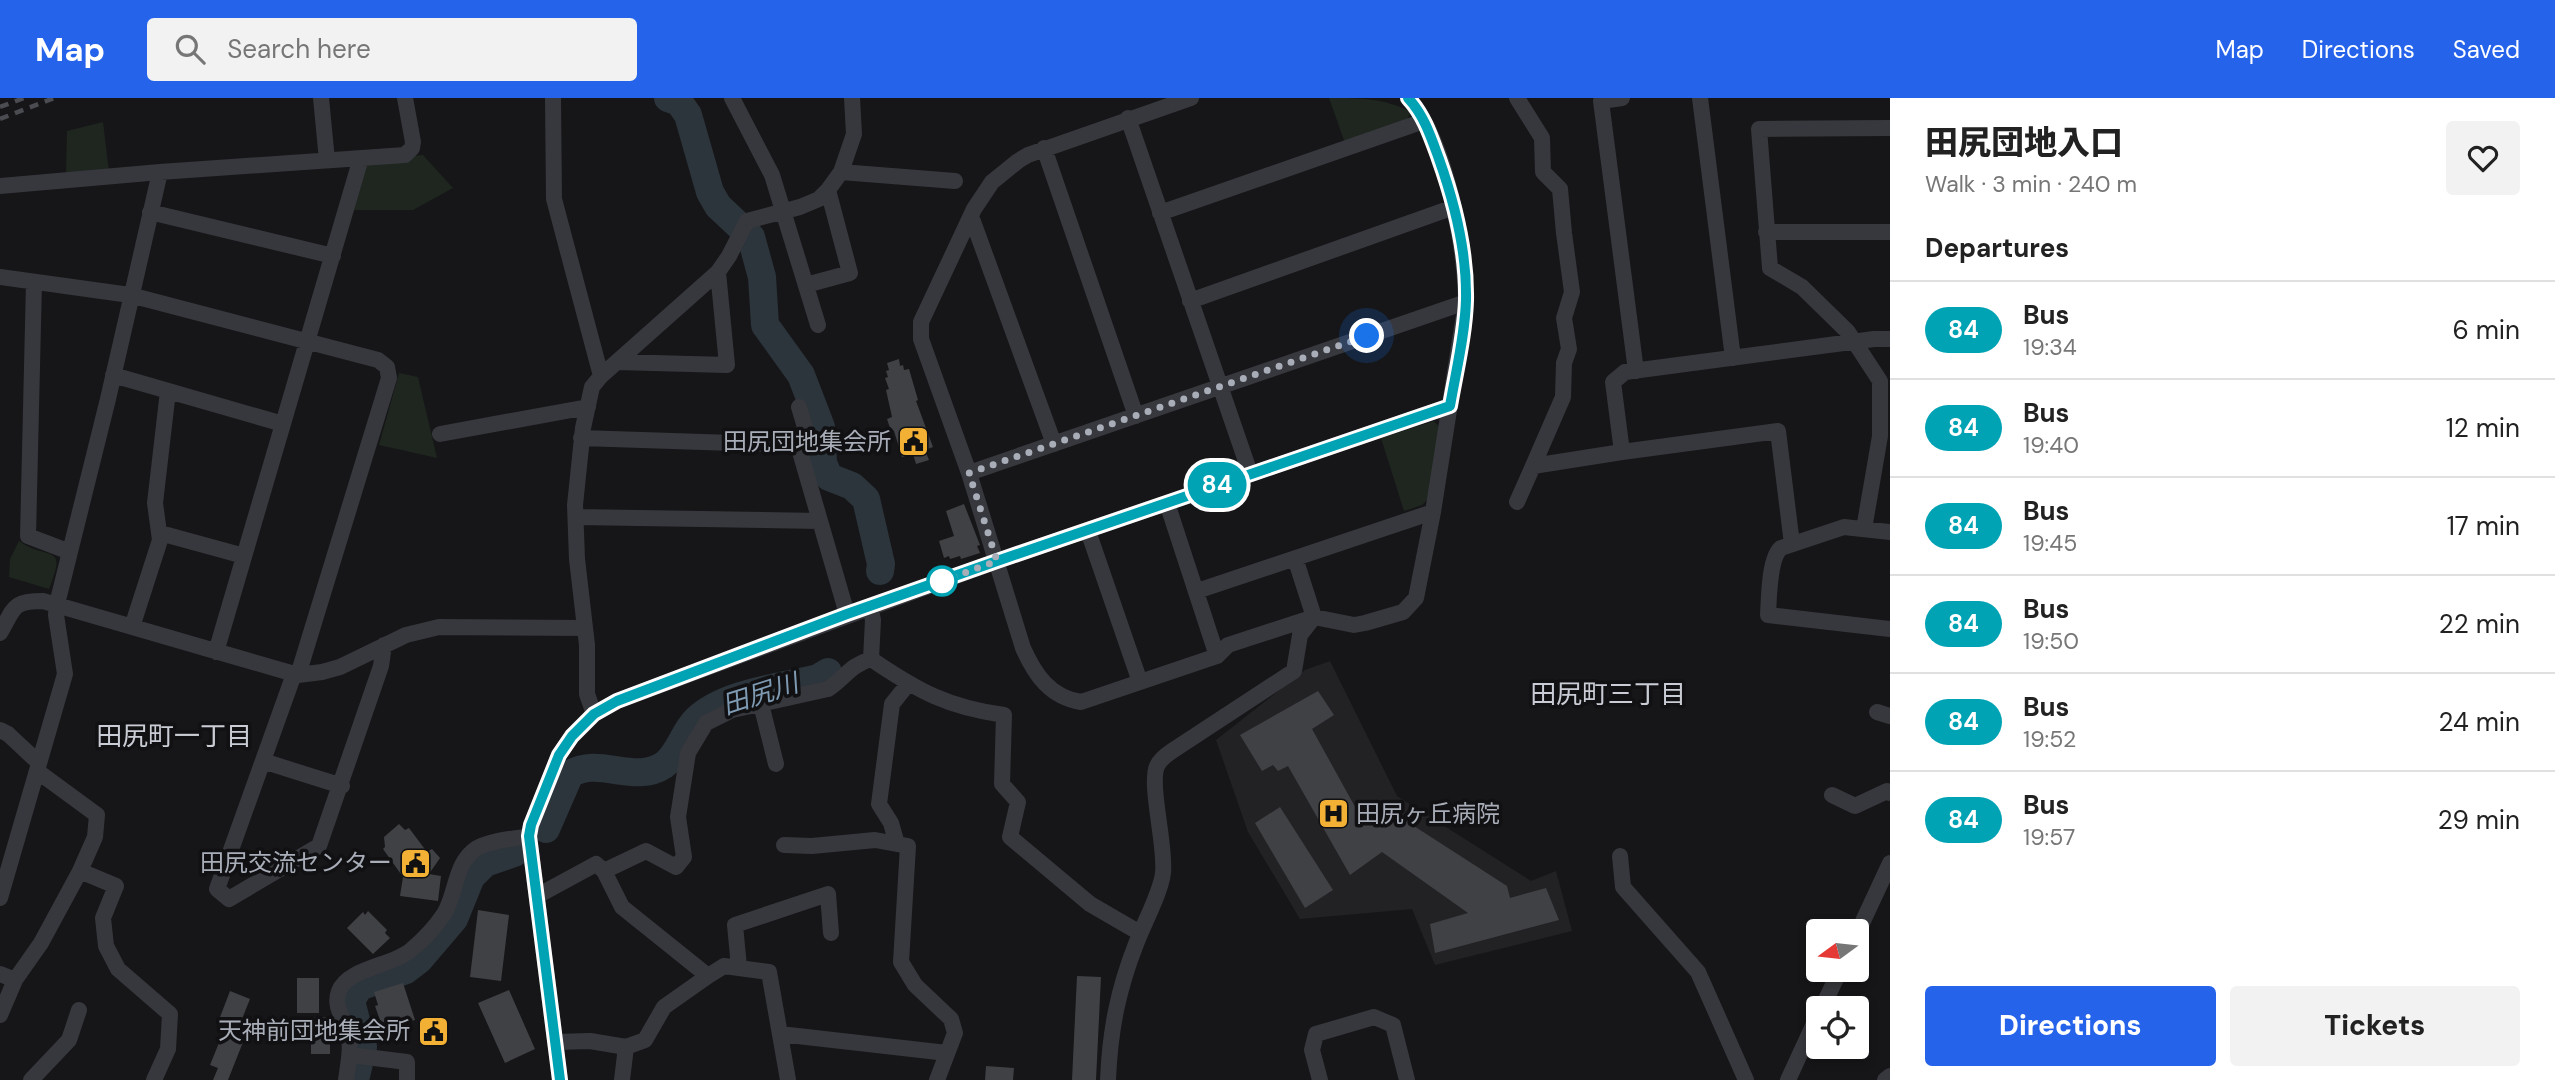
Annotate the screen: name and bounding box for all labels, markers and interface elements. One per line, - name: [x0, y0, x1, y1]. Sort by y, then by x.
- search box: [147, 18, 637, 81]
- text: Map: [35, 28, 105, 71]
- icon: search: [171, 30, 209, 68]
- text: Search here: [227, 32, 371, 66]
- text: Map: [2216, 34, 2264, 65]
- text: Directions: [2302, 34, 2415, 65]
- text: Saved: [2453, 34, 2520, 65]
- text: 田尻団地入口: [1925, 121, 2123, 164]
- button: heart: [2446, 121, 2520, 195]
- text: Walk · 3 min · 240 m: [1925, 169, 2137, 199]
- text: Departures: [1925, 231, 2069, 265]
- text: Bus: [2023, 298, 2069, 332]
- text: 6 min: [2452, 313, 2520, 347]
- text: 84: [1948, 314, 1979, 345]
- your location: [1349, 318, 1384, 353]
- text: 19:34: [2023, 332, 2077, 362]
- text: Bus: [2023, 396, 2069, 430]
- text: 12 min: [2446, 411, 2520, 445]
- text: 84: [1948, 412, 1979, 443]
- public building icon: 田尻団地集会所: [897, 425, 931, 459]
- place label: 田尻団地集会所: [723, 426, 891, 457]
- text: 19:40: [2023, 430, 2079, 460]
- line badge: 84: [1186, 462, 1248, 508]
- text: 84: [1202, 469, 1232, 500]
- text: Bus: [2023, 494, 2069, 528]
- text: 17 min: [2447, 509, 2520, 543]
- text: 84: [1948, 510, 1979, 541]
- text: 19:45: [2023, 528, 2077, 558]
- unlabelled marker: [927, 566, 957, 596]
- text: Bus: [2023, 592, 2069, 626]
- text: 22 min: [2439, 607, 2520, 641]
- text: 84: [1948, 608, 1979, 639]
- text: 19:50: [2023, 626, 2079, 656]
- water label: 田尻川: [718, 665, 805, 722]
- district label: 田尻町三丁目: [1530, 677, 1686, 711]
- text: Bus: [2023, 690, 2069, 724]
- text: 24 min: [2438, 705, 2520, 739]
- text: 84: [1948, 706, 1979, 737]
- district label: 田尻町一丁目: [96, 719, 252, 753]
- text: 19:52: [2023, 724, 2076, 754]
- text: Bus: [2023, 788, 2069, 822]
- hospital icon: 田尻ヶ丘病院: [1316, 797, 1350, 831]
- place label: 田尻ヶ丘病院: [1356, 798, 1500, 829]
- text: 29 min: [2438, 803, 2520, 837]
- text: 84: [1948, 804, 1979, 835]
- text: 19:57: [2023, 822, 2075, 852]
- public building icon: 田尻交流センター: [398, 846, 432, 880]
- place label: 田尻交流センター: [200, 847, 392, 878]
- north arrow: [1806, 919, 1869, 982]
- map controls: [1806, 919, 1869, 1059]
- button: Directions: [1925, 986, 2216, 1066]
- button: Tickets: [2230, 986, 2520, 1066]
- button: locate: [1806, 996, 1869, 1059]
- public building icon: 天神前団地集会所: [416, 1014, 450, 1048]
- place label: 天神前団地集会所: [218, 1015, 410, 1046]

